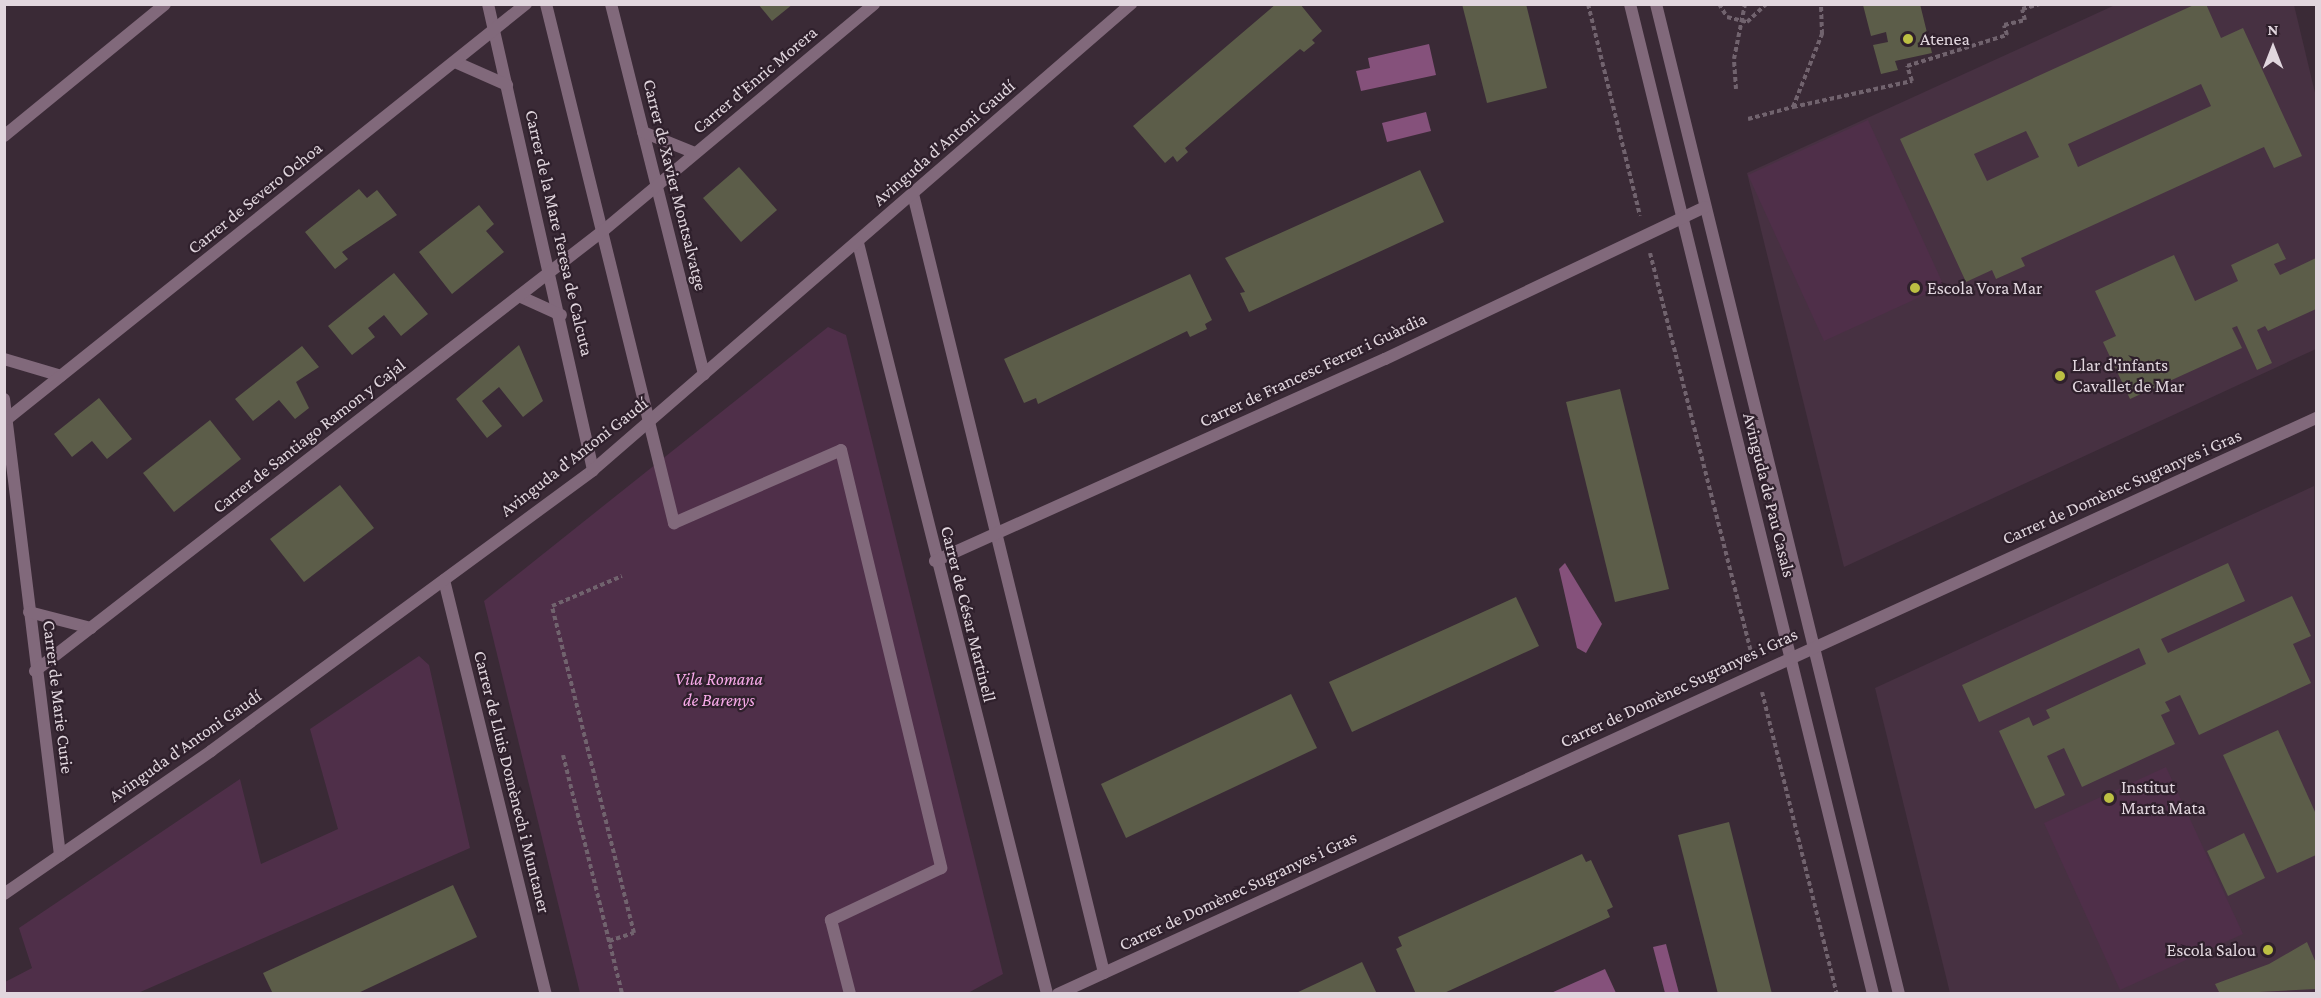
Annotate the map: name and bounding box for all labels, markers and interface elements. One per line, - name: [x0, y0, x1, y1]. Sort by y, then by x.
- north arrow: [2243, 18, 2303, 78]
- text: N: [2268, 21, 2278, 38]
- street label: Carrer d'Enric Morera: [688, 22, 822, 138]
- place label: Atenea: [1920, 28, 1970, 50]
- marker: Atenea: [1901, 32, 1915, 46]
- street label: Avinguda d'Antoni Gaudí: [868, 75, 1020, 211]
- street label: Carrer de Xavier Montsalvatge: [638, 77, 712, 293]
- street label: Carrer de la Mare Teresa de Calcuta: [520, 108, 598, 358]
- street label: Carrer de Severo Ochoa: [183, 137, 327, 259]
- place label: Escola Vora Mar: [1927, 277, 2042, 299]
- marker: Escola Vora Mar: [1908, 281, 1922, 295]
- street label: Carrer de Francesc Ferrer i Guàrdia: [1196, 308, 1430, 432]
- street label: Carrer de Santiago Ramon y Cajal: [208, 354, 410, 518]
- place label: Llar d'infants Cavallet de Mar: [2072, 355, 2184, 398]
- marker: Llar d'infants Cavallet de Mar: [2053, 369, 2067, 383]
- street label: Avinguda d'Antoni Gaudí: [496, 393, 652, 521]
- street label: Avinguda de Pau Casals: [1738, 410, 1800, 580]
- street label: Carrer de Domènec Sugranyes i Gras: [1999, 424, 2245, 550]
- street label: Carrer de César Martinell: [936, 524, 1000, 704]
- street label: Carrer de Marie Curie: [38, 619, 78, 775]
- street label: Carrer de Domènec Sugranyes i Gras: [1557, 623, 1801, 753]
- street label: Carrer de Lluis Domènech i Muntaner: [469, 648, 555, 916]
- park label: Vila Romana de Barenys: [675, 669, 763, 712]
- street label: Avinguda d'Antoni Gaudí: [105, 685, 265, 807]
- place label: Institut Marta Mata: [2121, 777, 2206, 820]
- marker: Institut Marta Mata: [2102, 791, 2116, 805]
- street label: Carrer de Domènec Sugranyes i Gras: [1116, 826, 1360, 956]
- place label: Escola Salou: [2166, 939, 2256, 961]
- marker: Escola Salou: [2261, 943, 2275, 957]

